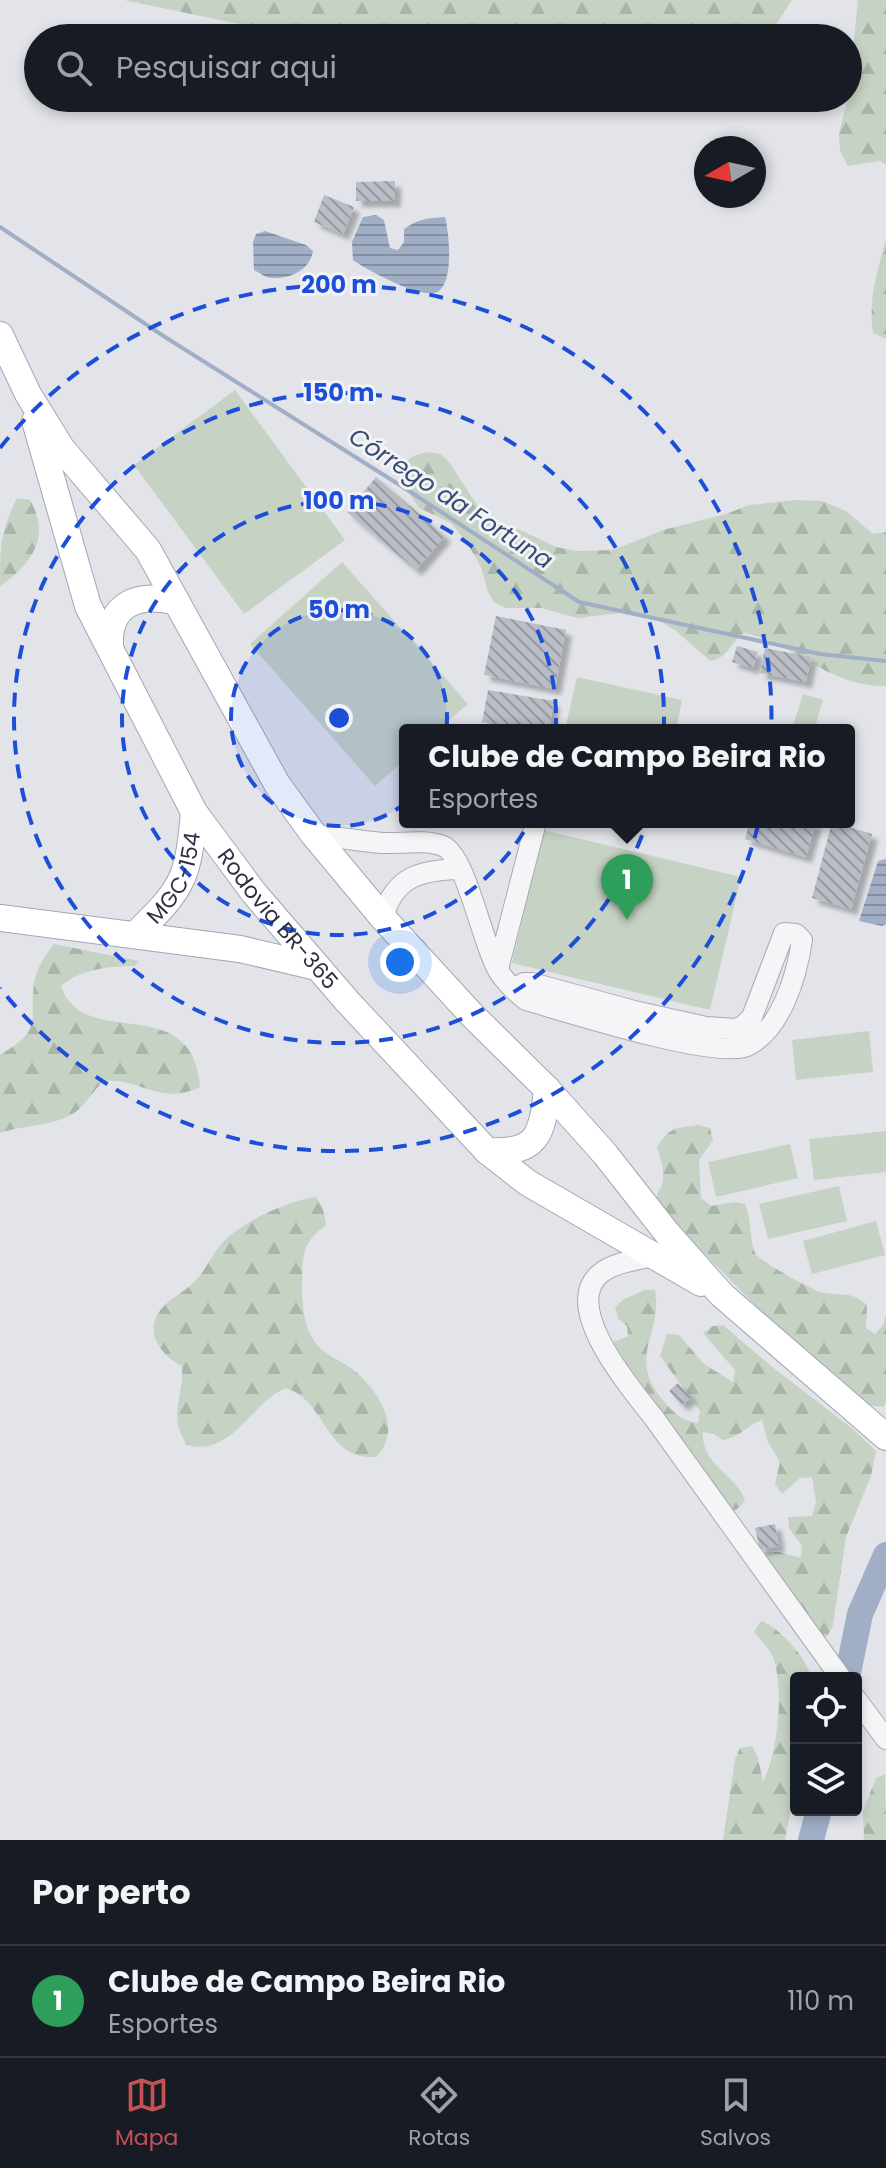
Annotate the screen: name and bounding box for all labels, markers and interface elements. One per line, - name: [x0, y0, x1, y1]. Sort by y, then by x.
- search box: [24, 24, 862, 112]
- icon: search: [52, 46, 96, 90]
- text: Pesquisar aqui: [116, 46, 337, 89]
- north arrow: [694, 136, 766, 208]
- text: 200 m: [301, 268, 377, 301]
- text: 150 m: [304, 376, 374, 409]
- water label: Córrego da Fortuna: [343, 420, 559, 576]
- text: 100 m: [304, 484, 374, 517]
- text: 50 m: [308, 593, 370, 626]
- centre of rings: [325, 704, 353, 732]
- popup: [399, 724, 855, 828]
- text: Clube de Campo Beira Rio: [428, 735, 826, 778]
- text: Esportes: [428, 781, 538, 817]
- street label: MGC-154: [139, 830, 207, 930]
- street label: Rodovia BR-365: [210, 842, 346, 996]
- pin: 1: [601, 854, 653, 920]
- your location: [380, 942, 420, 982]
- map controls: [790, 1672, 862, 1816]
- button: locate: [790, 1672, 862, 1744]
- button: layers: [790, 1744, 862, 1816]
- text: Por perto: [32, 1868, 191, 1916]
- text: Clube de Campo Beira Rio: [108, 1960, 505, 2003]
- text: 1: [53, 1983, 63, 2019]
- text: 110 m: [787, 1983, 854, 2019]
- text: Esportes: [108, 2006, 218, 2042]
- tab: Mapa: [115, 2073, 178, 2154]
- tab: Rotas: [408, 2073, 470, 2154]
- tab: Salvos: [700, 2073, 771, 2154]

